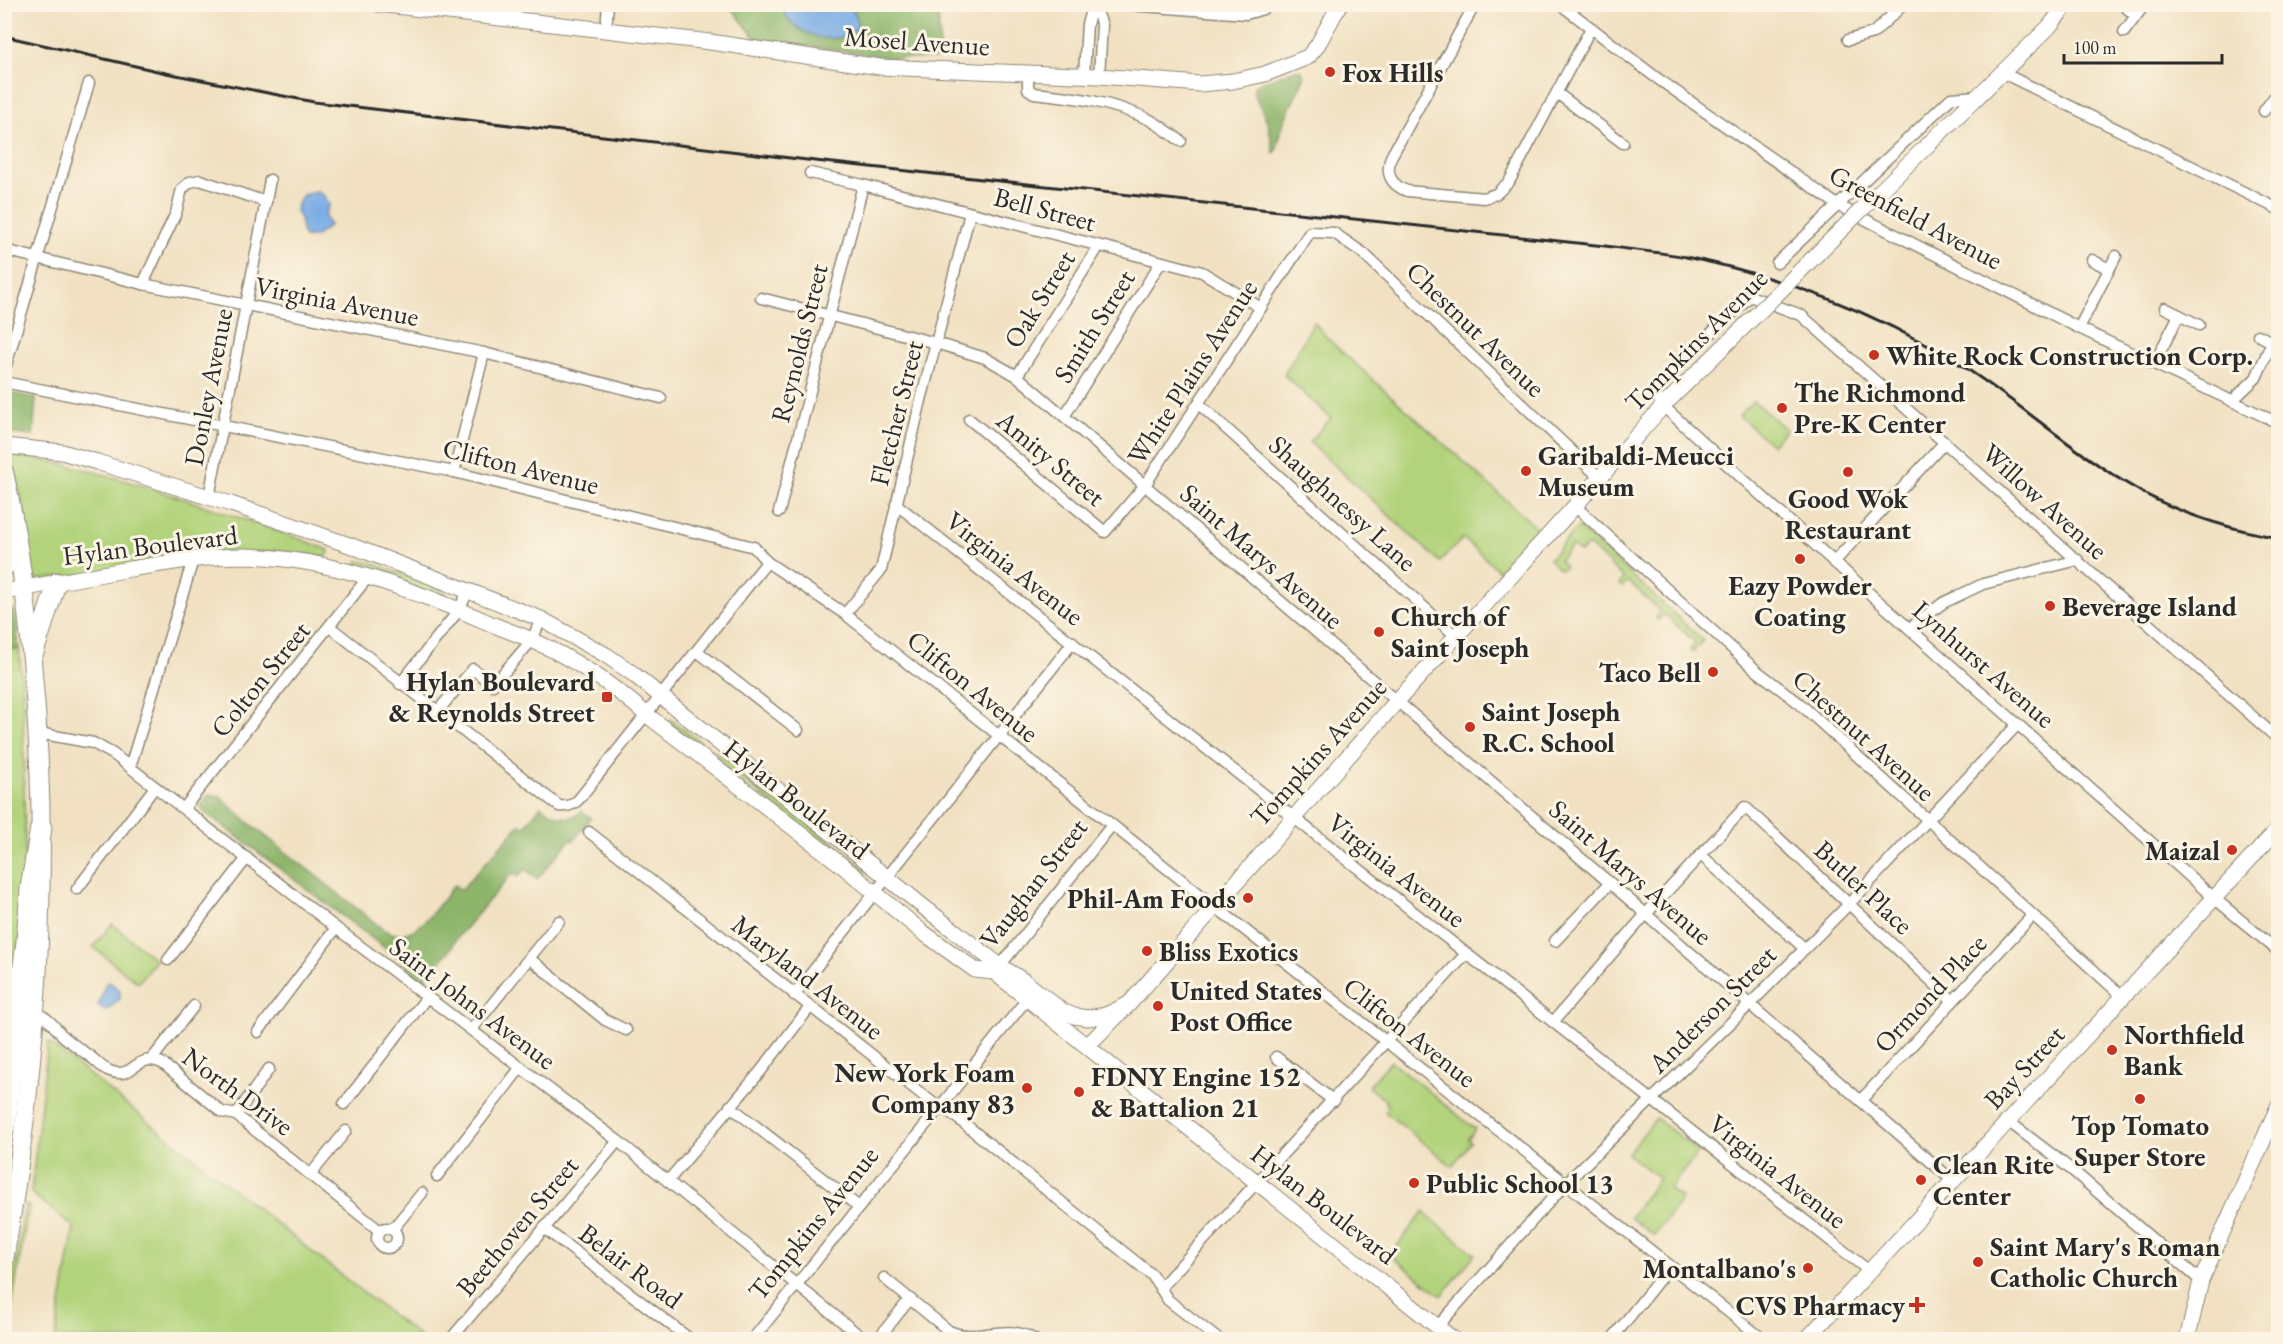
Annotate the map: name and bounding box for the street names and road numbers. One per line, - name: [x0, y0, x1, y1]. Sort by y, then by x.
- street label: Mosel Avenue: [843, 18, 991, 64]
- street label: Greenfield Avenue: [1823, 157, 2009, 277]
- street label: Bell Street: [990, 179, 1100, 240]
- street label: Oak Street: [995, 243, 1083, 354]
- street label: Chestnut Avenue: [1399, 254, 1553, 404]
- street label: Reynolds Street: [762, 259, 836, 426]
- street label: Tompkins Avenue: [1617, 261, 1775, 419]
- street label: Smith Street: [1045, 262, 1143, 389]
- street label: Virginia Avenue: [252, 268, 422, 334]
- street label: White Plains Avenue: [1119, 273, 1265, 471]
- street label: Donley Avenue: [176, 305, 240, 469]
- street label: Fletcher Street: [861, 336, 931, 489]
- street label: Amity Street: [989, 402, 1113, 514]
- street label: Shaughnessy Lane: [1262, 427, 1424, 579]
- street label: Clifton Avenue: [439, 430, 603, 502]
- street label: Willow Avenue: [1975, 435, 2115, 567]
- street label: Saint Marys Avenue: [1173, 476, 1351, 636]
- street label: Virginia Avenue: [939, 503, 1091, 633]
- street label: Hylan Boulevard: [61, 517, 240, 573]
- street label: Lynhurst Avenue: [1905, 592, 2063, 736]
- street label: Colton Street: [203, 613, 318, 744]
- street label: Clifton Avenue: [900, 622, 1046, 750]
- street label: Chestnut Avenue: [1785, 662, 1943, 808]
- street label: Tompkins Avenue: [1242, 670, 1394, 834]
- street label: Hylan Boulevard: [717, 731, 877, 867]
- street label: Saint Marys Avenue: [1542, 792, 1720, 952]
- street label: Virginia Avenue: [1321, 805, 1473, 935]
- street label: Vaughan Street: [971, 810, 1095, 955]
- street label: Butler Place: [1807, 832, 1921, 942]
- street label: Maryland Avenue: [725, 907, 891, 1047]
- street label: Ormond Place: [1866, 926, 1994, 1060]
- street label: Saint Johns Avenue: [383, 929, 563, 1077]
- street label: Anderson Street: [1640, 937, 1784, 1081]
- street label: Clifton Avenue: [1336, 969, 1484, 1095]
- street label: Bay Street: [1976, 1017, 2072, 1117]
- street label: North Drive: [175, 1039, 301, 1143]
- street label: Virginia Avenue: [1702, 1106, 1854, 1236]
- street label: Hylan Boulevard: [1244, 1136, 1404, 1272]
- street label: Tompkins Avenue: [740, 1139, 886, 1307]
- street label: Beethoven Street: [448, 1148, 586, 1303]
- street label: Belair Road: [572, 1216, 690, 1317]

